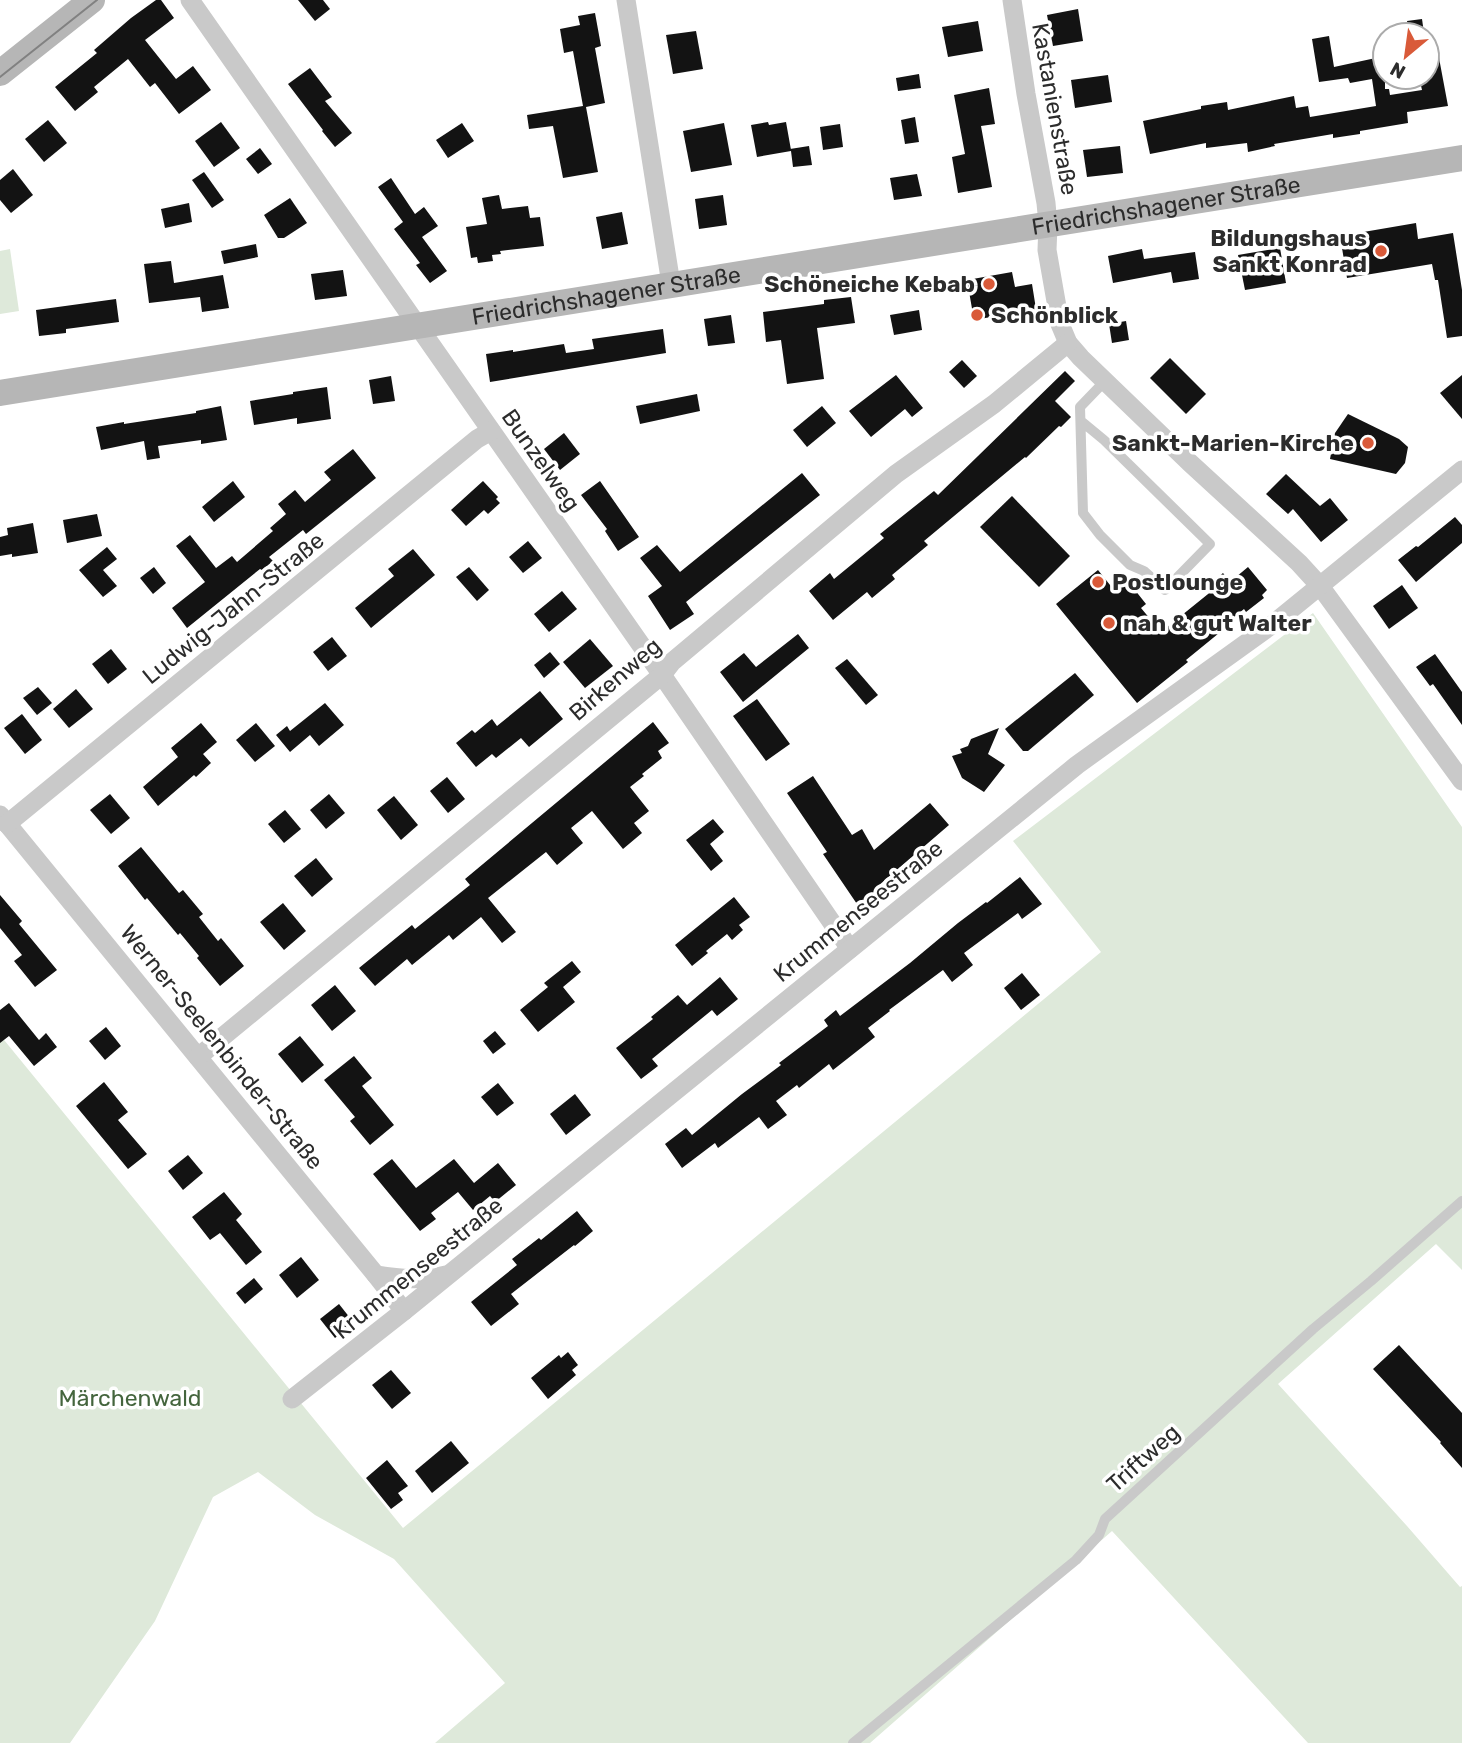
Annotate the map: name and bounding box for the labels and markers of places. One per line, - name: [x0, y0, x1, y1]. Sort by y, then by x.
- place label: Bildungshaus Sankt Konrad: [1210, 224, 1367, 278]
- marker: Bildungshaus Sankt Konrad: [1373, 243, 1389, 259]
- place label: Schöneiche Kebab: [764, 270, 975, 298]
- marker: Schöneiche Kebab: [981, 276, 997, 292]
- place label: Schönblick: [991, 301, 1119, 329]
- marker: Schönblick: [969, 307, 985, 323]
- place label: Sankt-Marien-Kirche: [1112, 429, 1354, 457]
- marker: Sankt-Marien-Kirche: [1360, 435, 1376, 451]
- place label: Postlounge: [1112, 568, 1243, 596]
- marker: Postlounge: [1090, 574, 1106, 590]
- place label: nah & gut Walter: [1123, 609, 1312, 637]
- marker: nah & gut Walter: [1101, 615, 1117, 631]

